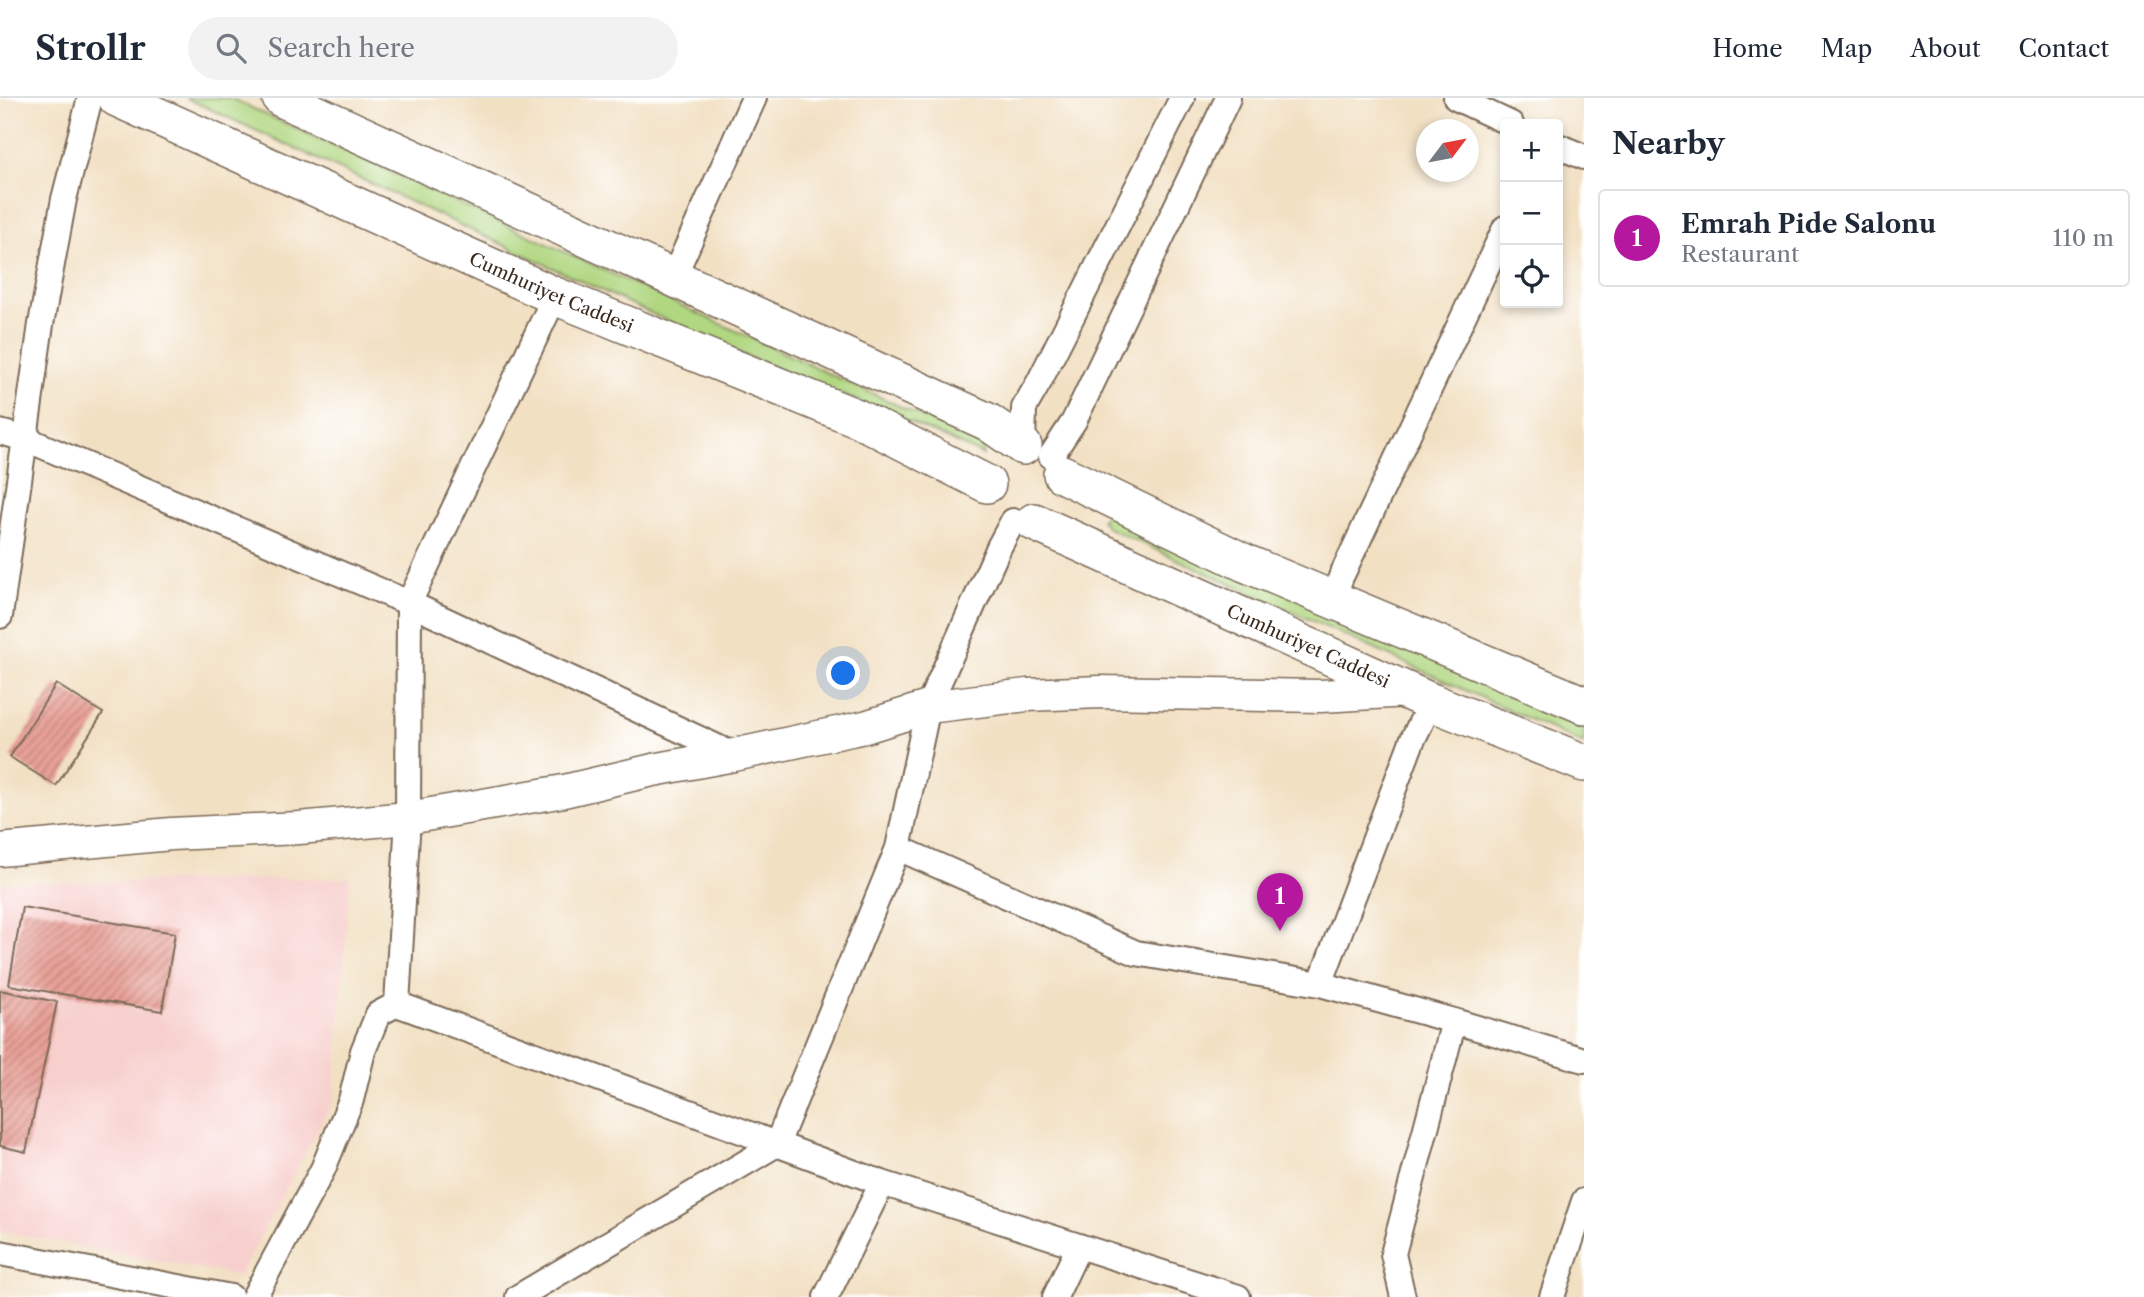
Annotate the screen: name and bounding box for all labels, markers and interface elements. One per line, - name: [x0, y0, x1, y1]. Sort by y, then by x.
- search box: [188, 17, 678, 80]
- text: Strollr: [35, 28, 146, 69]
- icon: search: [212, 29, 250, 67]
- text: Search here: [268, 32, 415, 64]
- text: Home: [1712, 34, 1783, 63]
- text: Map: [1821, 34, 1872, 63]
- text: About: [1910, 34, 1981, 63]
- text: Contact: [2019, 34, 2109, 63]
- north arrow: [1416, 119, 1479, 182]
- map controls: [1500, 119, 1563, 308]
- button: +: [1500, 119, 1563, 182]
- text: Nearby: [1612, 125, 1725, 162]
- button: −: [1500, 182, 1563, 245]
- text: Emrah Pide Salonu: [1681, 208, 1936, 240]
- text: 1: [1632, 224, 1642, 252]
- text: 110 m: [2053, 224, 2114, 252]
- text: Restaurant: [1681, 240, 1799, 268]
- button: locate: [1500, 245, 1563, 308]
- street label: Cumhuriyet Caddesi: [466, 248, 637, 338]
- street label: Cumhuriyet Caddesi: [1223, 600, 1394, 693]
- your location: [826, 656, 860, 690]
- pin: 1: [1257, 873, 1303, 931]

